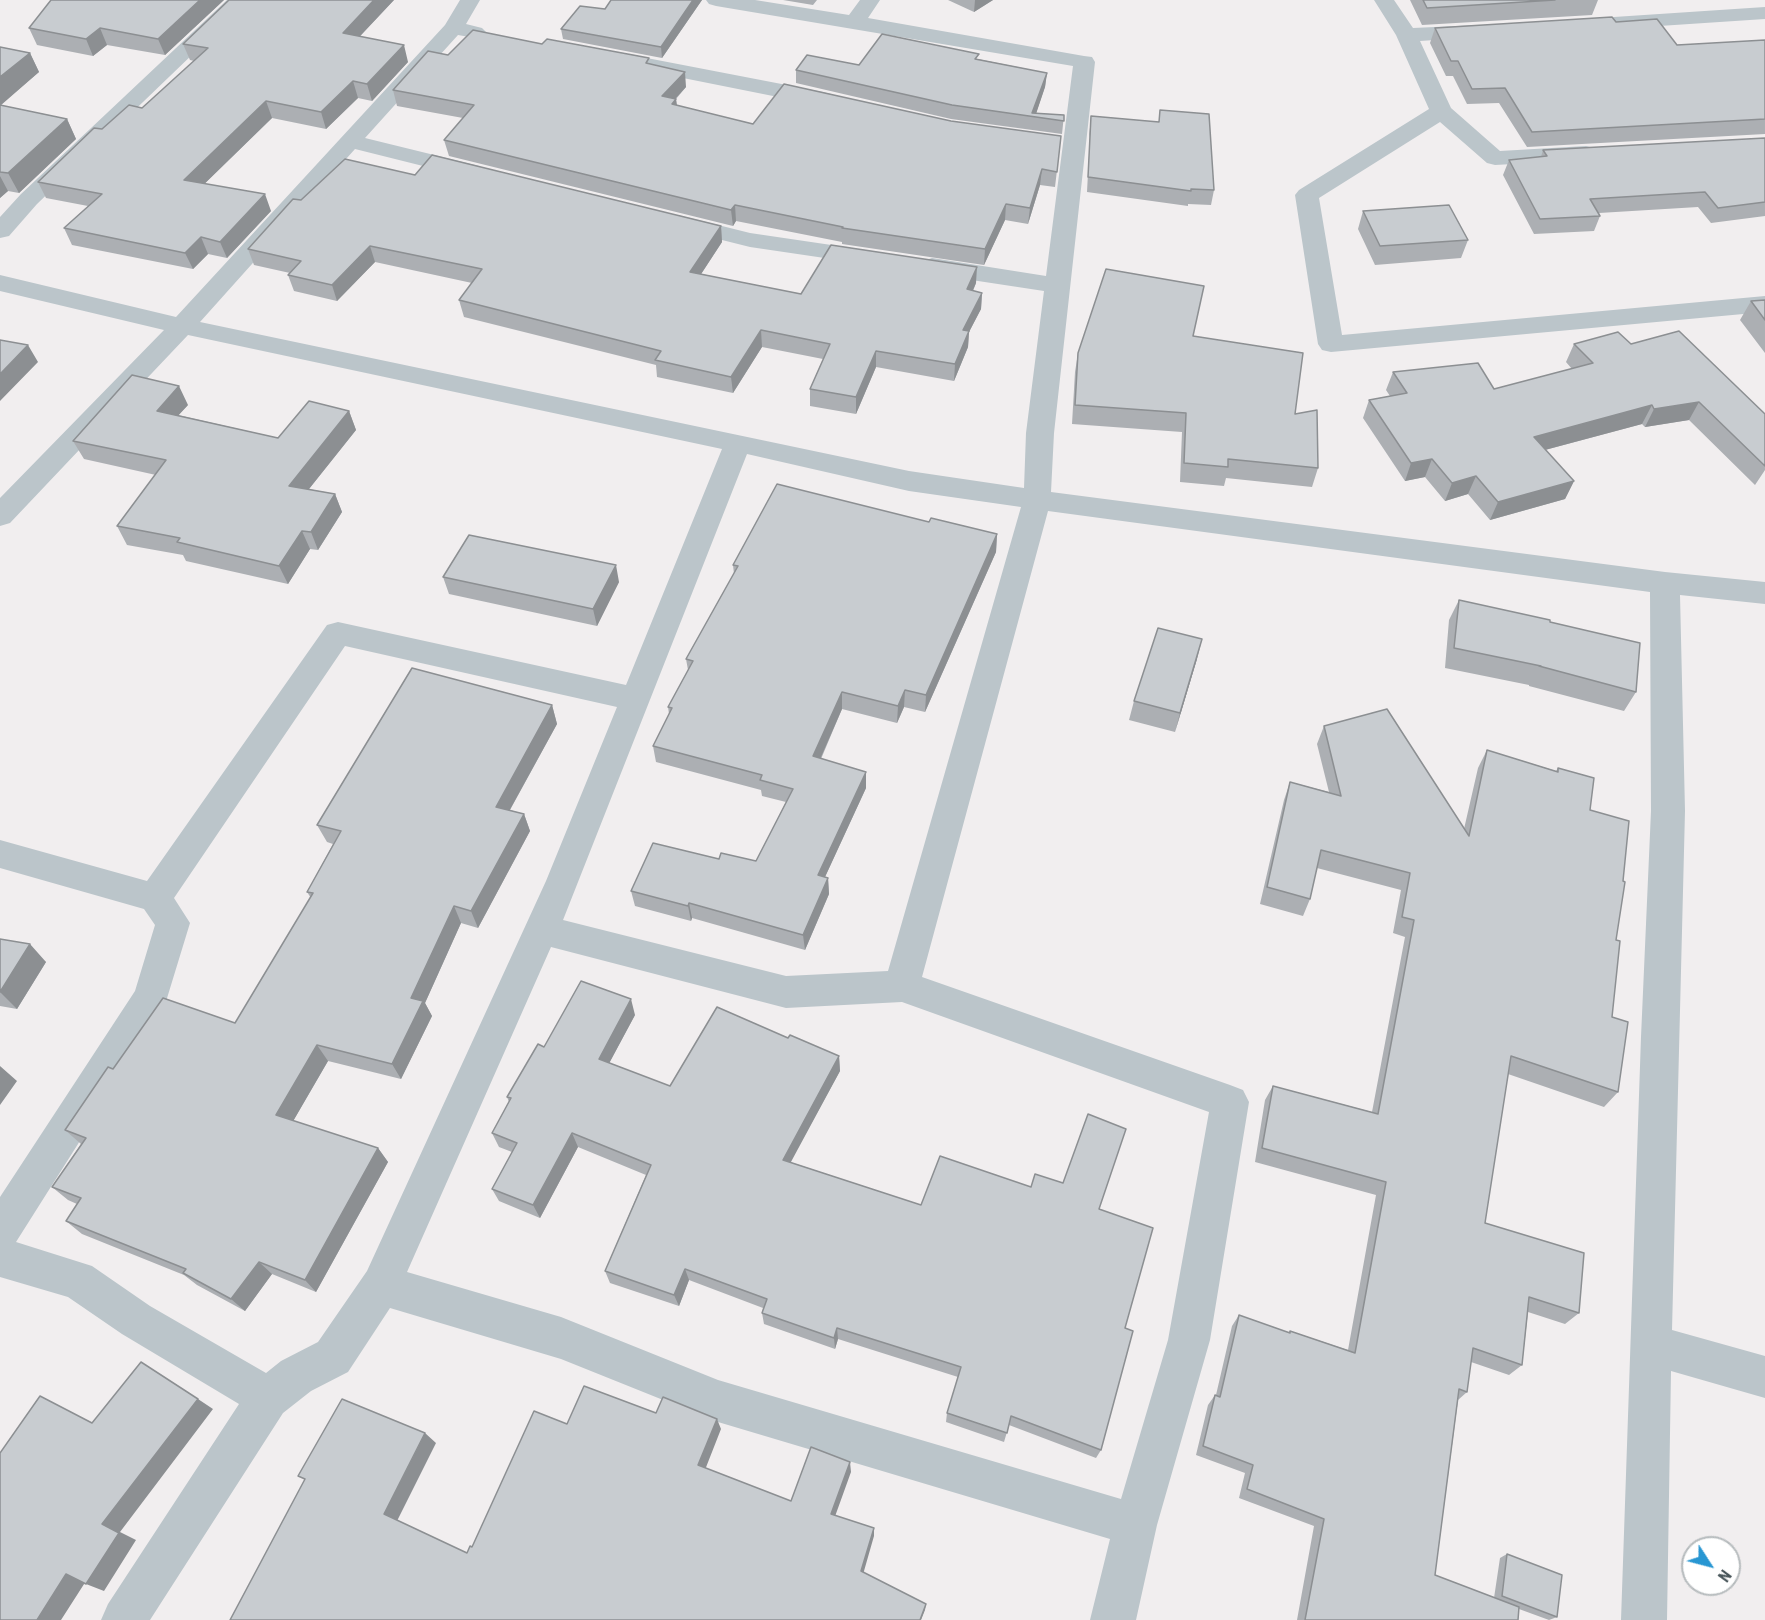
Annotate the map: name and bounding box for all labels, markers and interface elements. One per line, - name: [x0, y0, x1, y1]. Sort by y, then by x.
- north arrow: [1681, 1536, 1741, 1596]
- text: N: [1714, 1566, 1735, 1585]

